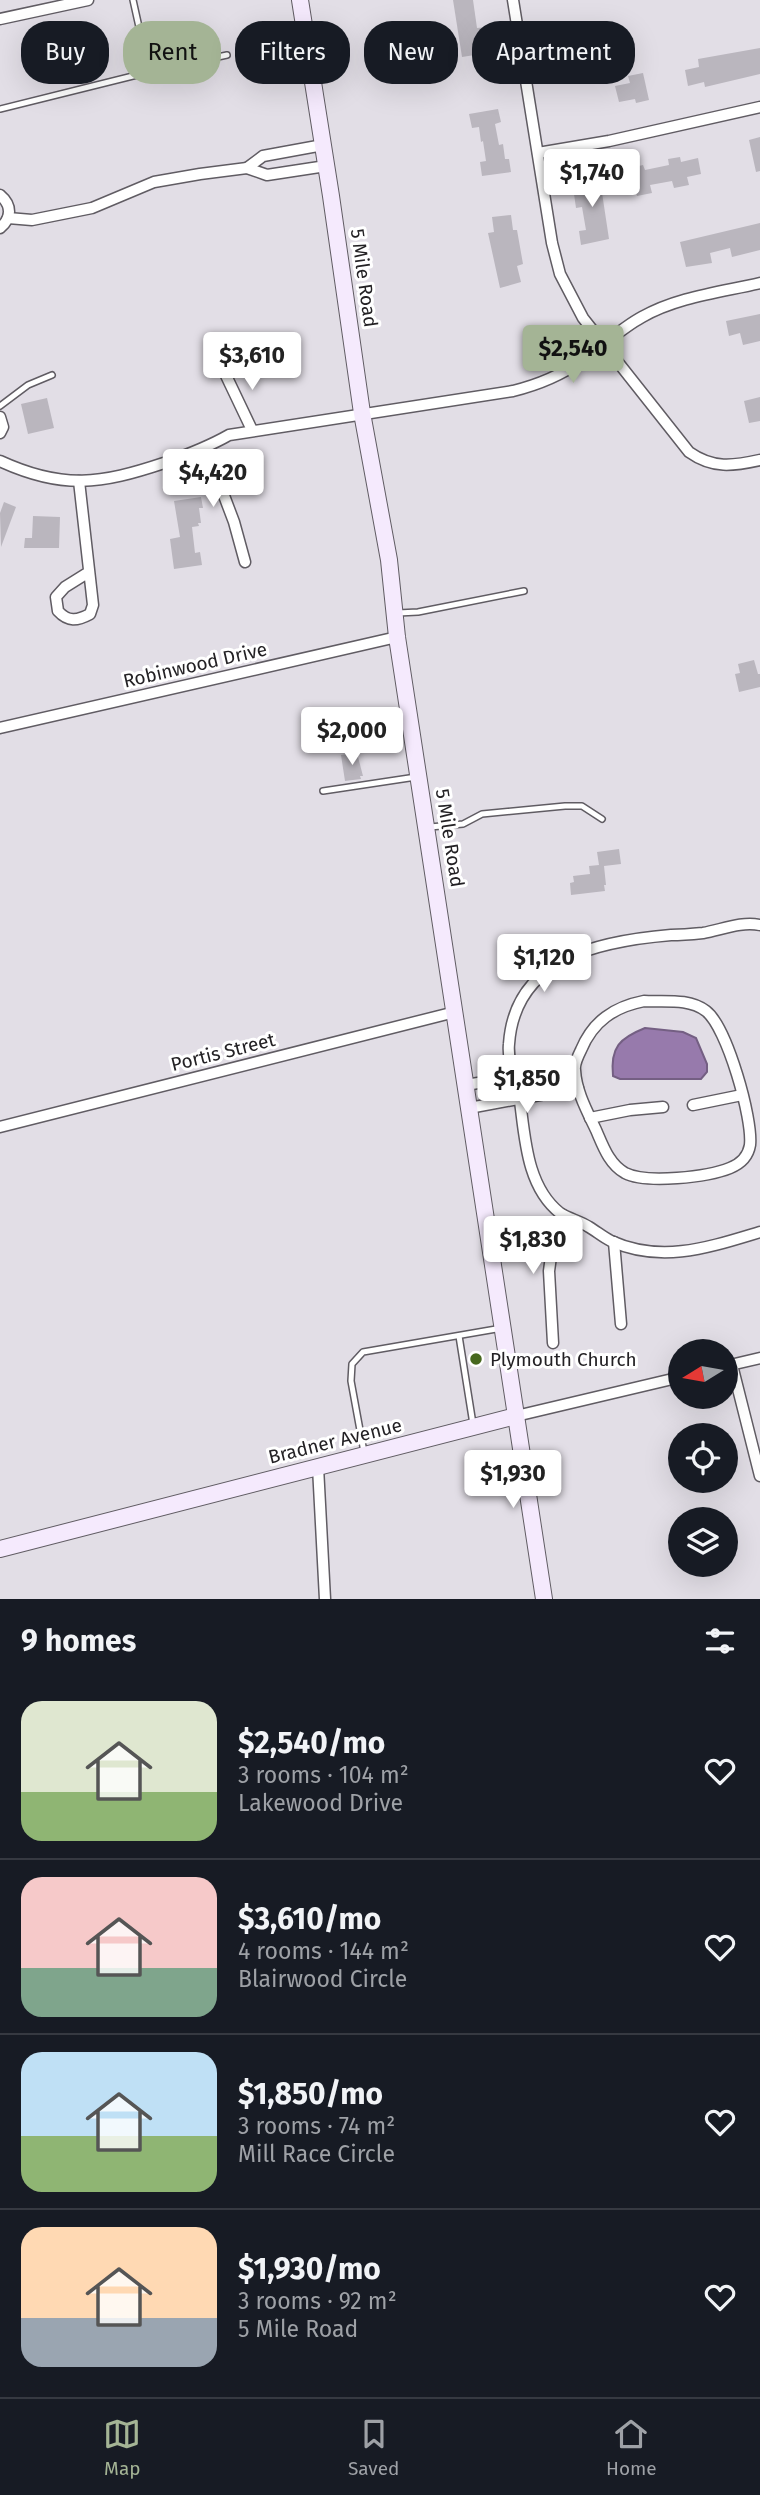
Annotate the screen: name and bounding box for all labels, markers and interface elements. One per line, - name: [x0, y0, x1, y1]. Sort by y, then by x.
- chip: Buy: [21, 21, 109, 84]
- chip: Rent: [123, 21, 221, 84]
- chip: Filters: [235, 21, 350, 84]
- chip: New: [364, 21, 458, 84]
- chip: Apartment: [472, 21, 635, 84]
- pin: $1,740: [535, 150, 649, 209]
- text: $1,740: [560, 158, 624, 186]
- street label: 5 Mile Road: [346, 227, 382, 329]
- pin: $2,540: [516, 326, 630, 385]
- pin: $3,610: [195, 332, 309, 392]
- text: $2,540: [539, 334, 607, 362]
- text: $3,610: [219, 341, 285, 369]
- pin: $4,420: [156, 449, 270, 509]
- text: $4,420: [179, 458, 247, 486]
- street label: Robinwood Drive: [121, 637, 269, 693]
- pin: $2,000: [295, 708, 409, 767]
- text: $2,000: [317, 716, 387, 744]
- street label: 5 Mile Road: [431, 787, 469, 889]
- pin: $1,120: [487, 934, 601, 994]
- text: $1,120: [513, 943, 575, 971]
- street label: Portis Street: [169, 1028, 278, 1076]
- pin: $1,850: [470, 1056, 584, 1115]
- text: $1,850: [493, 1064, 561, 1092]
- pin: $1,830: [476, 1216, 590, 1276]
- text: $1,830: [500, 1225, 566, 1253]
- north arrow: [668, 1339, 738, 1409]
- map controls: [668, 1339, 738, 1577]
- place label: Plymouth Church: [490, 1348, 637, 1371]
- marker: Plymouth Church: [468, 1351, 484, 1367]
- street label: Bradner Avenue: [266, 1413, 404, 1469]
- button: locate: [668, 1423, 738, 1493]
- pin: $1,930: [456, 1450, 570, 1510]
- text: $1,930: [480, 1459, 546, 1487]
- button: layers: [668, 1507, 738, 1577]
- icon: filters: [701, 1622, 739, 1660]
- text: 9 homes: [21, 1623, 136, 1659]
- text: $2,540/mo: [238, 1725, 385, 1761]
- icon: home: [77, 1729, 161, 1813]
- icon: heart: [701, 1752, 739, 1790]
- text: 3 rooms · 104 m²: [238, 1761, 409, 1789]
- text: Lakewood Drive: [238, 1789, 403, 1817]
- text: $3,610/mo: [238, 1901, 381, 1937]
- icon: home: [77, 1905, 161, 1989]
- icon: heart: [701, 1928, 739, 1966]
- text: 4 rooms · 144 m²: [238, 1937, 409, 1965]
- text: Blairwood Circle: [238, 1965, 407, 1993]
- text: $1,850/mo: [238, 2076, 383, 2112]
- icon: home: [77, 2080, 161, 2164]
- icon: heart: [701, 2103, 739, 2141]
- text: 3 rooms · 74 m²: [238, 2112, 395, 2140]
- text: Mill Race Circle: [238, 2140, 395, 2168]
- text: $1,930/mo: [238, 2251, 381, 2287]
- icon: home: [77, 2255, 161, 2339]
- icon: heart: [701, 2278, 739, 2316]
- text: 3 rooms · 92 m²: [238, 2287, 397, 2315]
- text: 5 Mile Road: [238, 2315, 358, 2343]
- tab: Map: [103, 2415, 141, 2480]
- tab: Saved: [348, 2415, 399, 2480]
- tab: Home: [606, 2415, 657, 2480]

